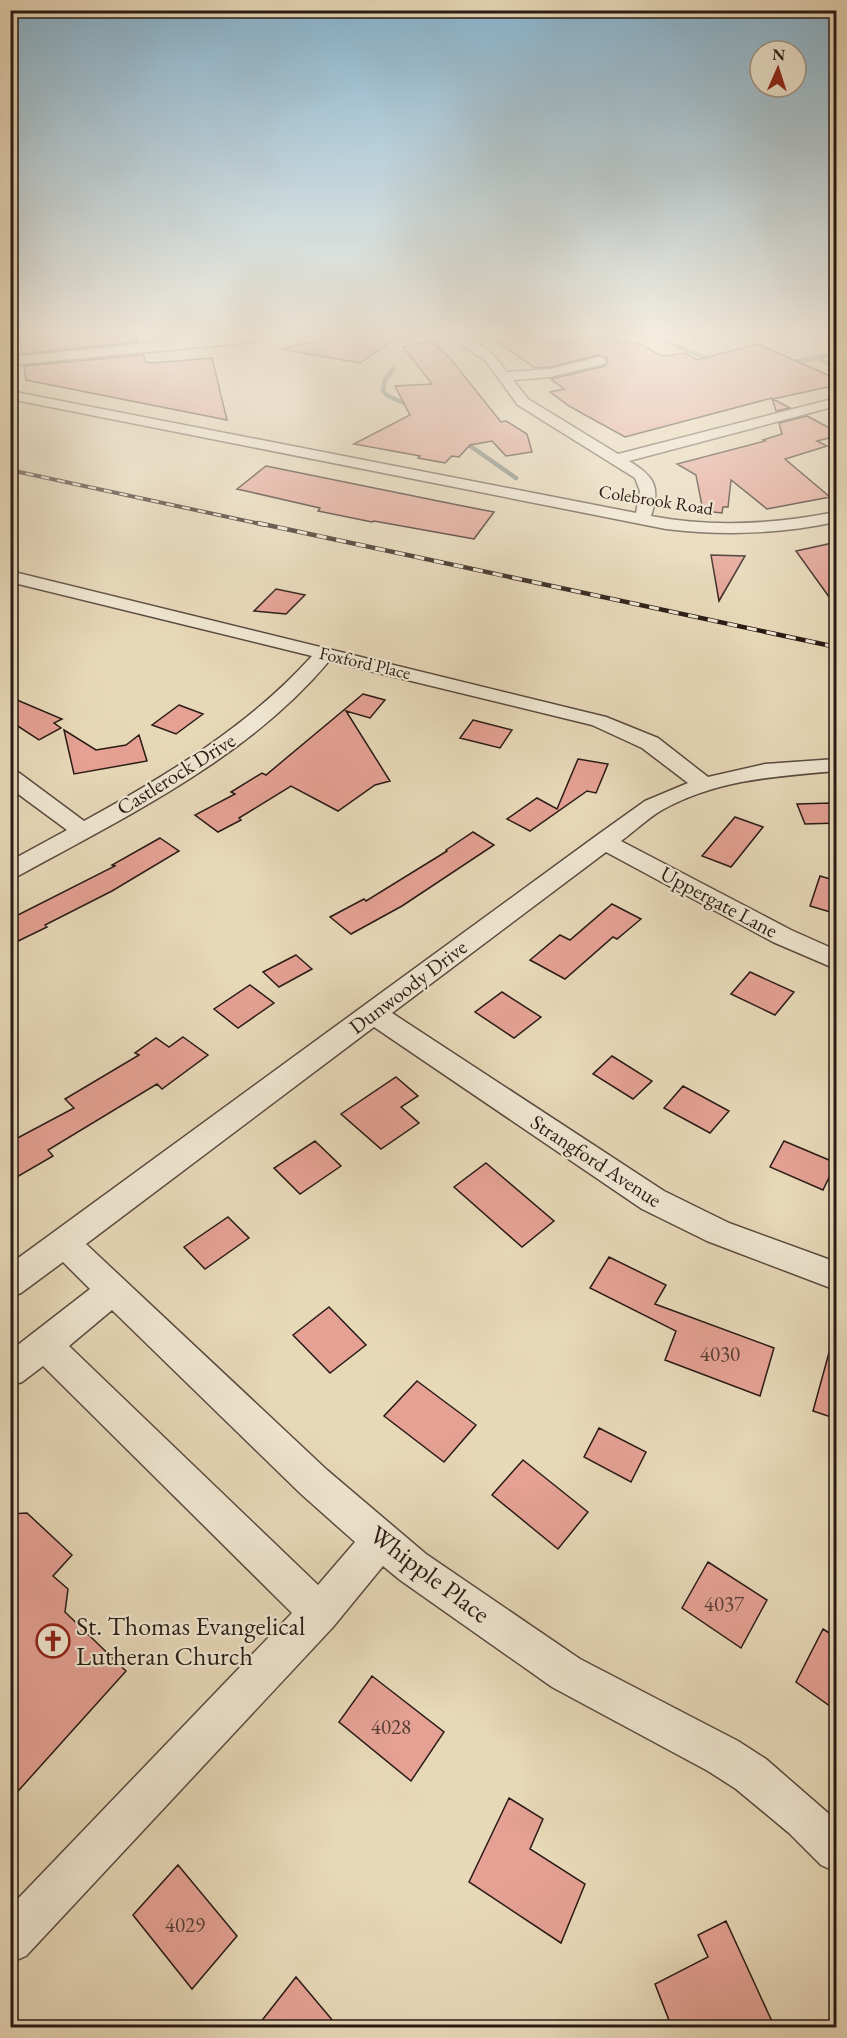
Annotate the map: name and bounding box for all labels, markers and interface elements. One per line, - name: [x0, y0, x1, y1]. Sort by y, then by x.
- north arrow: [748, 39, 808, 99]
- text: N: [772, 44, 786, 65]
- street label: Colebrook Road: [597, 479, 716, 520]
- street label: Foxford Place: [317, 641, 413, 684]
- street label: Castlerock Drive: [111, 726, 240, 821]
- street label: Uppergate Lane: [656, 859, 782, 944]
- street label: Dunwoody Drive: [343, 933, 472, 1040]
- street label: Strangford Avenue: [526, 1108, 667, 1213]
- house number: 4030: [700, 1340, 740, 1367]
- street label: Whipple Place: [363, 1517, 497, 1631]
- house number: 4037: [704, 1590, 745, 1617]
- place label: St. Thomas Evangelical Lutheran Church: [76, 1609, 305, 1673]
- church icon: St. Thomas Evangelical Lutheran Church: [35, 1623, 71, 1659]
- house number: 4028: [371, 1713, 411, 1740]
- house number: 4029: [165, 1911, 205, 1938]

